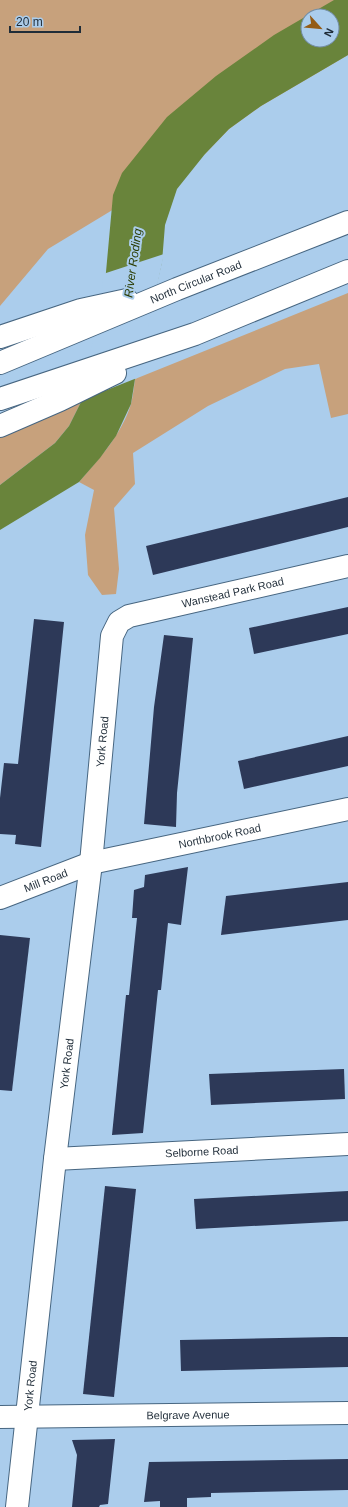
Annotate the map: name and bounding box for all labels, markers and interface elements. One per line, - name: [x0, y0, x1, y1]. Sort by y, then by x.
- scale bar: [10, 8, 80, 34]
- north arrow: [300, 8, 340, 48]
- text: 20 m: [16, 15, 43, 29]
- text: N: [322, 26, 336, 39]
- water label: River Roding: [121, 227, 145, 298]
- street label: North Circular Road: [148, 258, 243, 306]
- street label: Wanstead Park Road: [181, 575, 285, 610]
- street label: York Road: [94, 716, 111, 768]
- street label: Northbrook Road: [177, 821, 262, 850]
- street label: Mill Road: [22, 867, 69, 894]
- street label: York Road: [58, 1038, 76, 1090]
- street label: Selborne Road: [165, 1144, 239, 1159]
- street label: York Road: [22, 1360, 39, 1412]
- street label: Belgrave Avenue: [146, 1408, 230, 1421]

